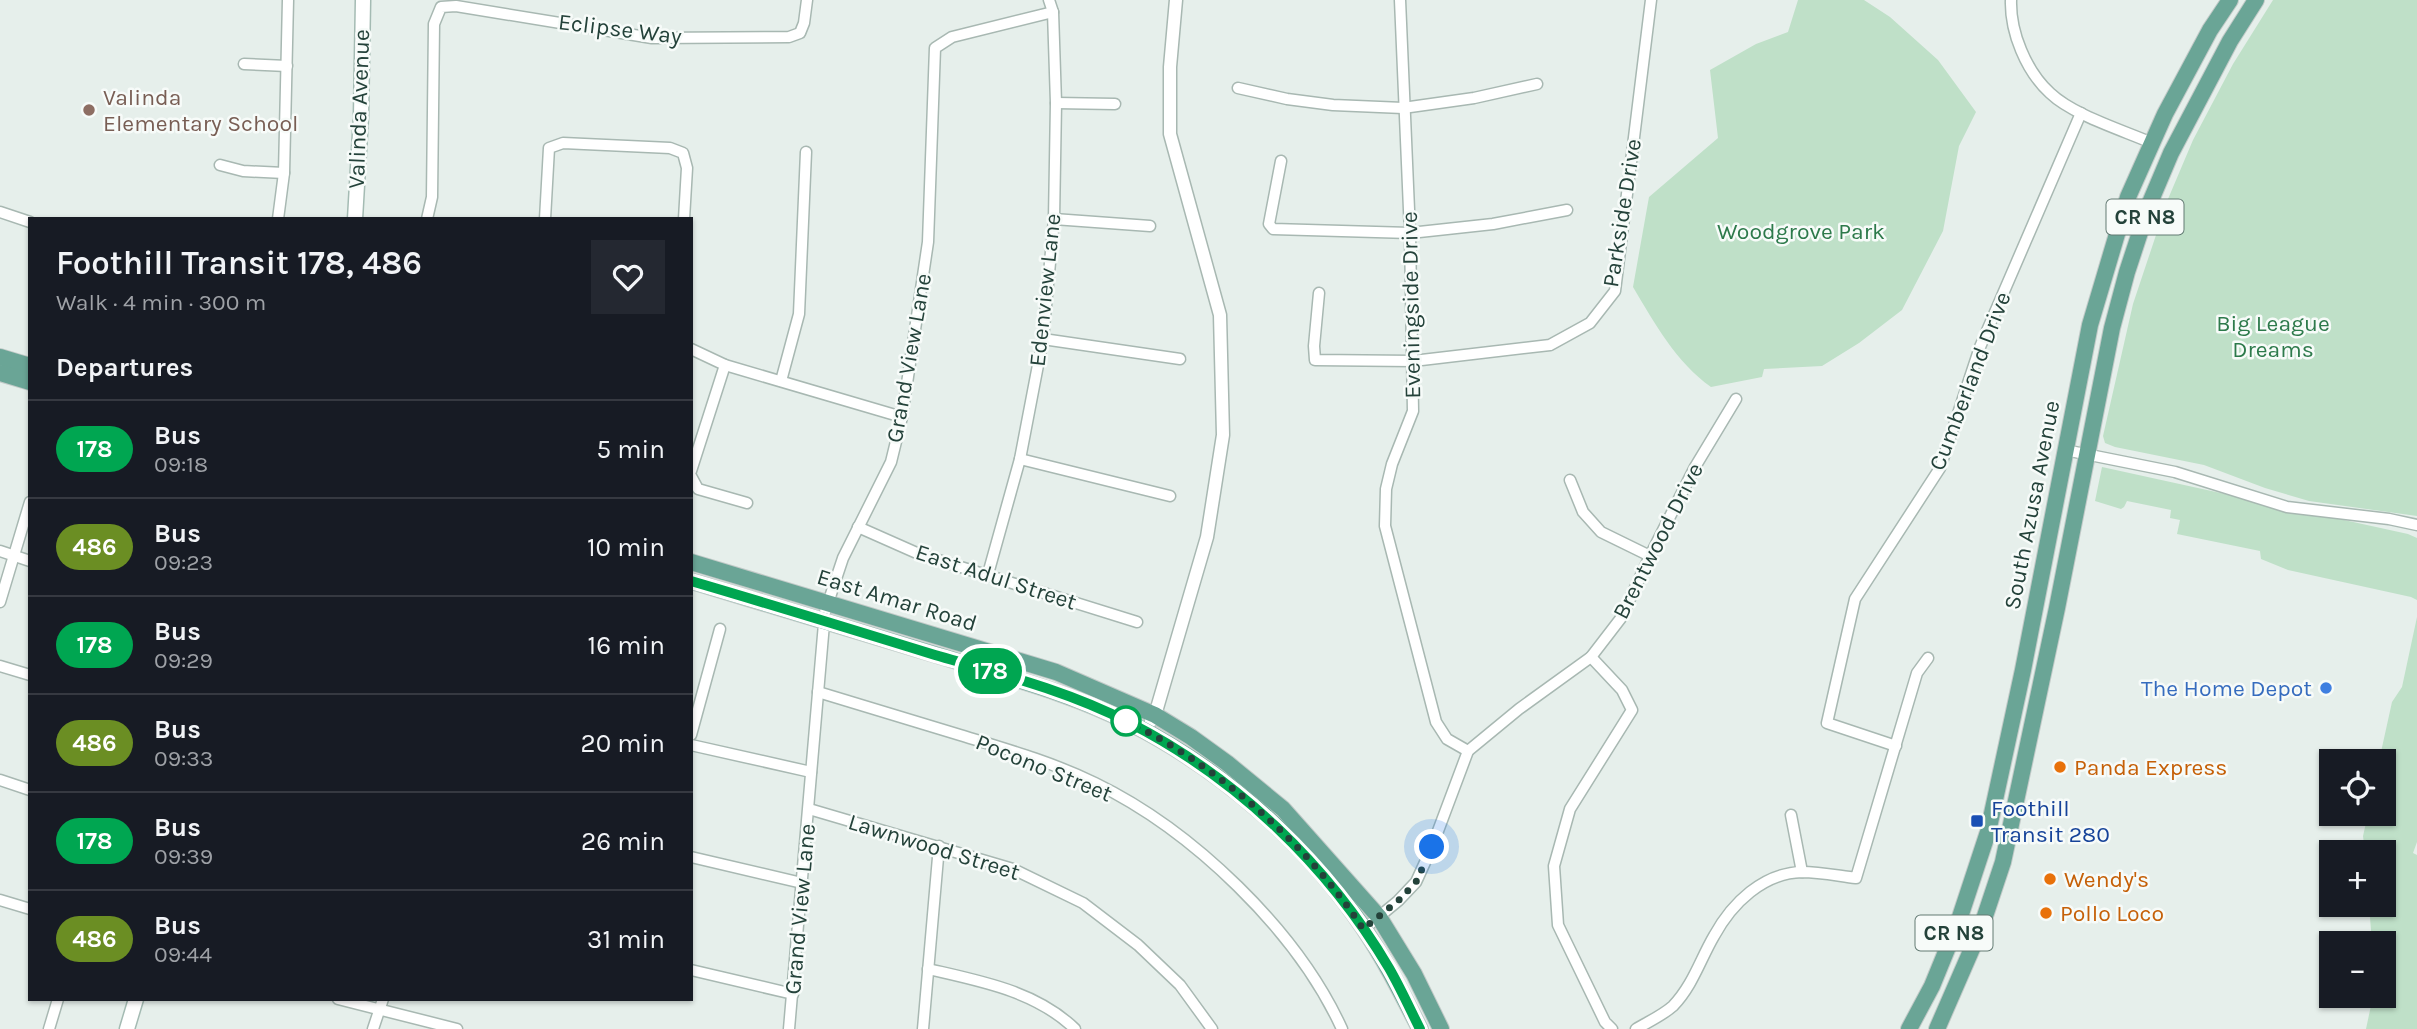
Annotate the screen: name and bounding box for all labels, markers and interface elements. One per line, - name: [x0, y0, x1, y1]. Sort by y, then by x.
- street label: Eclipse Way: [557, 8, 684, 50]
- street label: Valinda Avenue: [343, 29, 375, 189]
- place label: Valinda Elementary School: [103, 84, 298, 137]
- marker: Valinda Elementary School: [81, 102, 97, 118]
- street label: Parkside Drive: [1597, 137, 1647, 289]
- road number: CR N8: [2106, 200, 2184, 234]
- street label: Eveningside Drive: [1396, 211, 1426, 399]
- street label: Edenview Lane: [1024, 212, 1066, 368]
- park label: Woodgrove Park: [1717, 218, 1885, 245]
- button: heart: [591, 240, 665, 314]
- text: Foothill Transit 178, 486: [56, 244, 422, 282]
- street label: Grand View Lane: [881, 271, 937, 445]
- street label: Cumberland Drive: [1924, 288, 2016, 474]
- text: Walk · 4 min · 300 m: [56, 289, 266, 316]
- park label: Big League Dreams: [2216, 310, 2330, 363]
- text: Departures: [56, 352, 193, 383]
- street label: South Azusa Avenue: [1998, 398, 2066, 612]
- text: Bus: [154, 420, 201, 451]
- text: 5 min: [596, 434, 665, 465]
- text: 178: [76, 435, 113, 463]
- text: 09:18: [154, 451, 208, 478]
- street label: Brentwood Drive: [1607, 458, 1709, 624]
- text: Bus: [154, 518, 201, 549]
- text: 10 min: [587, 532, 665, 563]
- text: 486: [72, 533, 117, 561]
- street label: East Adul Street: [912, 538, 1080, 616]
- text: 09:23: [154, 549, 213, 576]
- street label: East Amar Road: [814, 563, 980, 637]
- text: Bus: [154, 616, 201, 647]
- text: 16 min: [588, 630, 665, 661]
- text: 178: [76, 631, 113, 659]
- text: 09:29: [154, 647, 213, 674]
- line badge: 178: [950, 648, 1030, 694]
- text: 178: [972, 657, 1008, 685]
- place label: The Home Depot: [2141, 675, 2312, 702]
- marker: The Home Depot: [2318, 680, 2334, 696]
- unlabelled marker: [1111, 706, 1141, 736]
- text: Bus: [154, 714, 201, 745]
- text: 20 min: [581, 728, 665, 759]
- street label: Pocono Street: [972, 728, 1116, 808]
- text: 486: [72, 729, 117, 757]
- text: 09:33: [154, 745, 213, 772]
- map controls: [2319, 749, 2396, 1008]
- button: locate: [2319, 749, 2396, 826]
- place label: Panda Express: [2074, 754, 2227, 781]
- marker: Panda Express: [2052, 759, 2068, 775]
- place label: Foothill Transit 280: [1991, 795, 2110, 848]
- street label: Lawnwood Street: [845, 808, 1023, 886]
- text: Bus: [154, 812, 201, 843]
- marker: Foothill Transit 280: [1969, 813, 1985, 829]
- street label: Grand View Lane: [779, 822, 821, 996]
- text: 26 min: [581, 826, 665, 857]
- text: 178: [76, 827, 113, 855]
- your location: [1414, 829, 1449, 864]
- button: +: [2319, 840, 2396, 917]
- text: 09:39: [154, 843, 213, 870]
- place label: Wendy's: [2064, 866, 2149, 893]
- marker: Wendy's: [2042, 871, 2058, 887]
- place label: Pollo Loco: [2060, 900, 2164, 927]
- marker: Pollo Loco: [2038, 905, 2054, 921]
- text: Bus: [154, 910, 201, 941]
- road number: CR N8: [1916, 916, 1993, 950]
- text: 31 min: [587, 924, 665, 955]
- text: 486: [72, 925, 117, 953]
- button: −: [2319, 931, 2396, 1008]
- text: 09:44: [154, 941, 212, 968]

